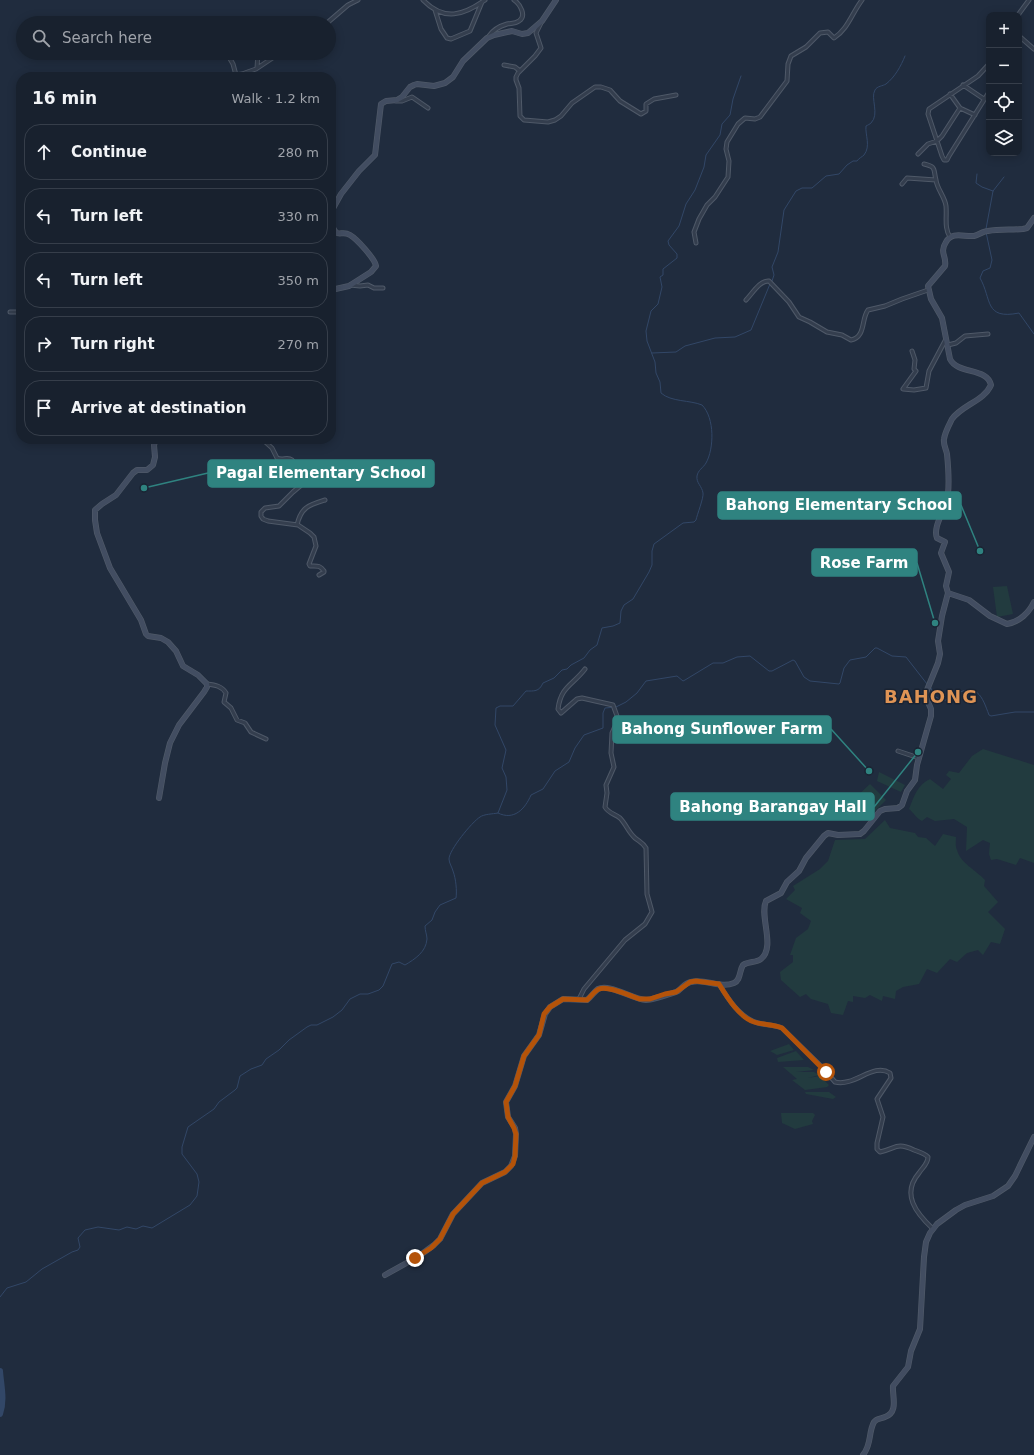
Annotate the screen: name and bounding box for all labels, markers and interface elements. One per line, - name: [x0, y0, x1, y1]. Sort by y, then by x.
- map controls: [986, 12, 1022, 156]
- button: +: [986, 12, 1022, 48]
- search box: [16, 16, 336, 60]
- icon: search: [30, 27, 52, 49]
- text: Search here: [62, 29, 152, 47]
- button: −: [986, 48, 1022, 84]
- button: locate: [986, 84, 1022, 120]
- text: 16 min: [32, 88, 97, 108]
- text: Walk · 1.2 km: [231, 91, 320, 106]
- button: layers: [986, 120, 1022, 156]
- icon: ahead: [33, 141, 55, 163]
- text: Continue: [71, 143, 147, 161]
- text: 280 m: [277, 145, 319, 160]
- icon: left: [33, 205, 55, 227]
- text: Turn left: [71, 207, 143, 225]
- text: 330 m: [277, 209, 319, 224]
- icon: left: [33, 269, 55, 291]
- text: Turn left: [71, 271, 143, 289]
- text: 350 m: [277, 273, 319, 288]
- icon: right: [33, 333, 55, 355]
- text: Turn right: [71, 335, 155, 353]
- text: 270 m: [277, 337, 319, 352]
- icon: arrive: [33, 397, 55, 419]
- text: Arrive at destination: [71, 399, 246, 417]
- callout: Pagal Elementary School: [208, 460, 434, 487]
- text: Pagal Elementary School: [216, 464, 426, 482]
- callout: Bahong Elementary School: [718, 492, 961, 519]
- text: Bahong Elementary School: [725, 496, 953, 514]
- callout: Rose Farm: [812, 549, 917, 576]
- text: Rose Farm: [820, 554, 908, 572]
- district label: BAHONG: [884, 686, 978, 707]
- callout: Bahong Sunflower Farm: [613, 716, 831, 743]
- text: Bahong Sunflower Farm: [621, 720, 823, 738]
- callout: Bahong Barangay Hall: [671, 793, 874, 820]
- text: Bahong Barangay Hall: [679, 798, 867, 816]
- route start: [817, 1063, 835, 1081]
- route end: [406, 1249, 424, 1267]

